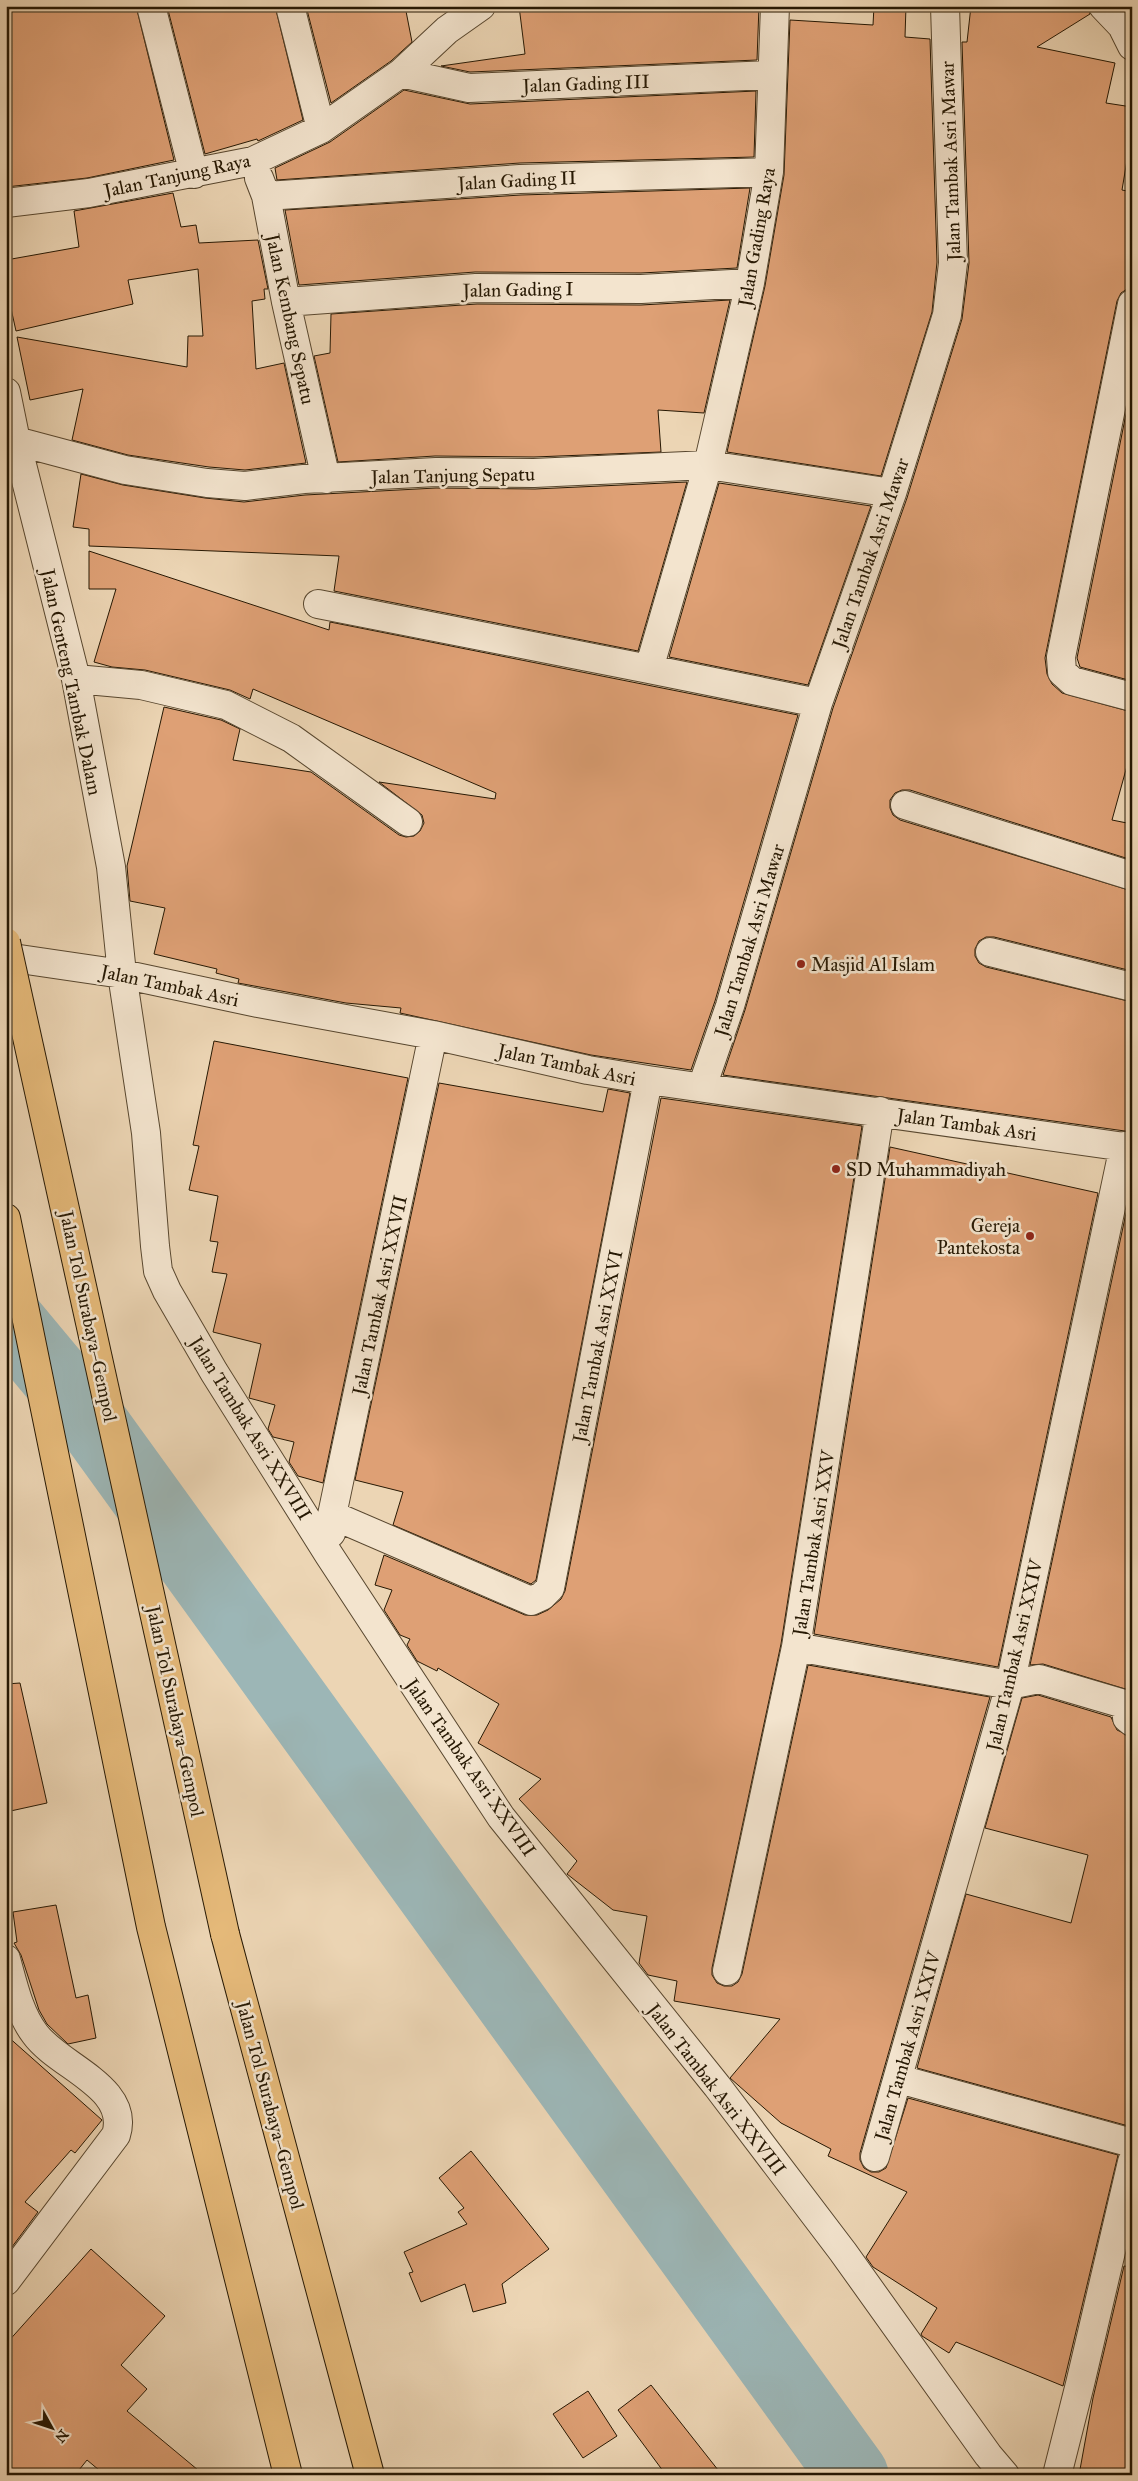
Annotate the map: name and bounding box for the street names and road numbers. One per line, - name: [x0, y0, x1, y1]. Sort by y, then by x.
- street label: Jalan Tambak Asri Mawar: [935, 60, 967, 263]
- street label: Jalan Gading III: [520, 70, 650, 98]
- street label: Jalan Tanjung Raya: [100, 149, 254, 204]
- street label: Jalan Gading Raya: [733, 165, 781, 311]
- street label: Jalan Gading II: [455, 166, 577, 196]
- street label: Jalan Kembang Sepatu: [260, 230, 320, 407]
- street label: Jalan Gading I: [460, 277, 574, 303]
- street label: Jalan Tambak Asri Mawar: [826, 454, 915, 654]
- street label: Jalan Tanjung Sepatu: [369, 463, 535, 489]
- street label: Jalan Genteng Tambak Dalam: [35, 565, 107, 798]
- street label: Jalan Tambak Asri Mawar: [709, 840, 791, 1041]
- street label: Jalan Tambak Asri: [96, 959, 241, 1012]
- street label: Jalan Tambak Asri: [493, 1038, 638, 1091]
- street label: Jalan Tambak Asri: [893, 1103, 1038, 1147]
- street label: Jalan Tambak Asri XXVII: [347, 1193, 413, 1399]
- street label: Jalan Tol Surabaya–Gempol: [54, 1207, 122, 1425]
- street label: Jalan Tambak Asri XXVI: [567, 1248, 628, 1447]
- street label: Jalan Tambak Asri XXVIII: [183, 1331, 317, 1525]
- street label: Jalan Tambak Asri XXV: [787, 1448, 841, 1640]
- street label: Jalan Tambak Asri XXIV: [981, 1556, 1049, 1755]
- street label: Jalan Tol Surabaya–Gempol: [141, 1602, 209, 1820]
- street label: Jalan Tambak Asri XXVIII: [398, 1672, 541, 1861]
- street label: Jalan Tambak Asri XXIV: [869, 1948, 947, 2146]
- street label: Jalan Tol Surabaya–Gempol: [230, 1996, 310, 2213]
- street label: Jalan Tambak Asri XXVIII: [640, 1997, 791, 2181]

